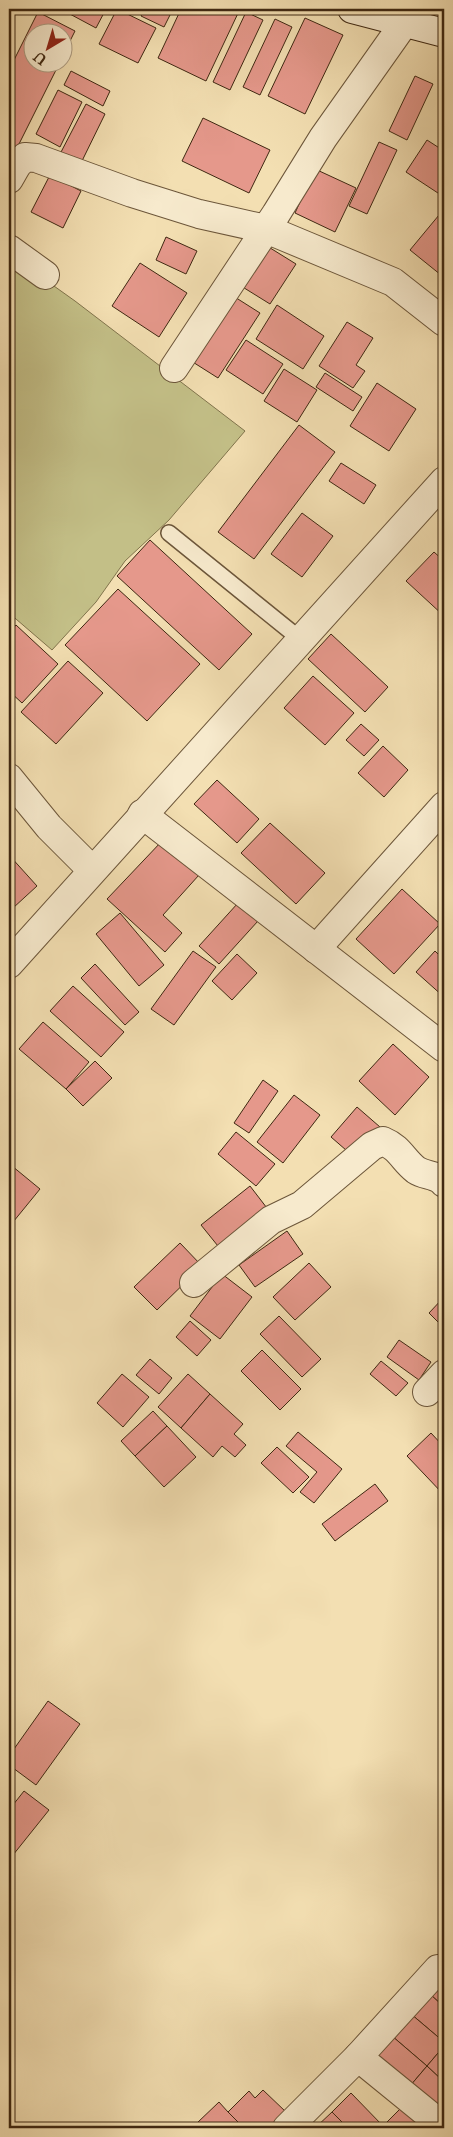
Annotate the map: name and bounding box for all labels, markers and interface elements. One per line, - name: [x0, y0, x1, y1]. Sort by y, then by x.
- north arrow: [22, 22, 72, 72]
- text: U: [30, 47, 50, 68]

